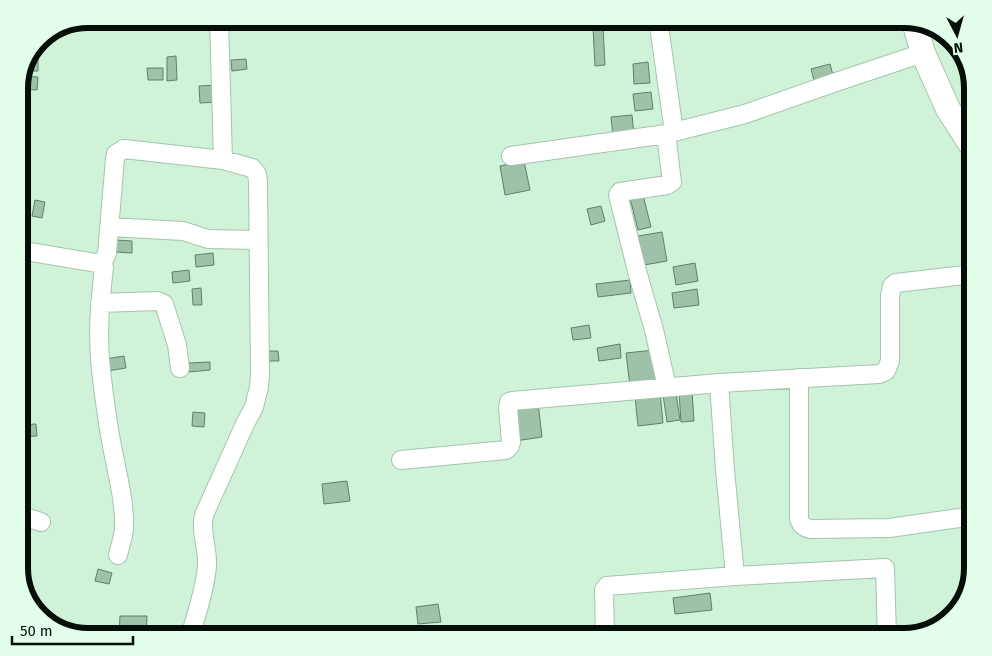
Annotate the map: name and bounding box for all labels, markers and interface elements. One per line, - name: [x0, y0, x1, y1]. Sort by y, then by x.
- north arrow: [932, 10, 982, 60]
- text: N: [953, 38, 964, 56]
- scale bar: [12, 614, 134, 646]
- text: 50 m: [20, 622, 53, 640]

